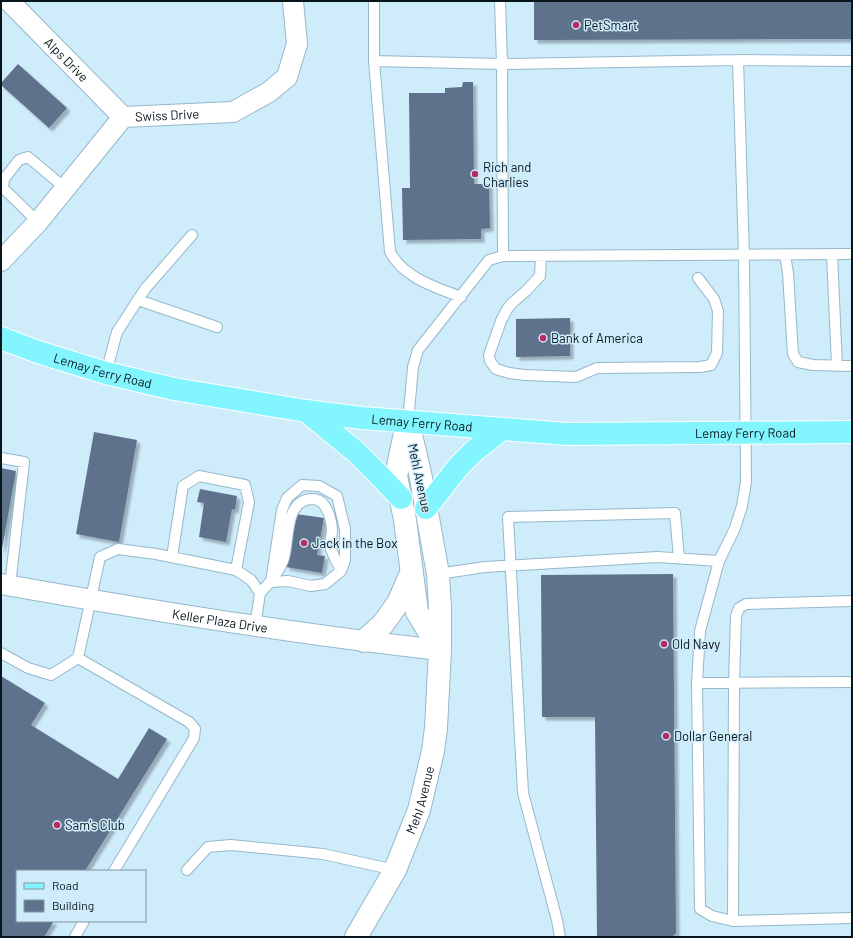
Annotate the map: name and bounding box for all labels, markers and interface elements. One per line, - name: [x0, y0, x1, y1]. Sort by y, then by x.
- place label: PetSmart: [584, 17, 638, 33]
- marker: PetSmart: [571, 20, 581, 30]
- street label: Alps Drive: [41, 34, 92, 85]
- street label: Swiss Drive: [135, 106, 200, 124]
- place label: Rich and Charlies: [483, 159, 531, 190]
- marker: Rich and Charlies: [470, 169, 480, 179]
- place label: Bank of America: [551, 330, 643, 346]
- marker: Bank of America: [538, 333, 548, 343]
- street label: Lemay Ferry Road: [52, 349, 154, 392]
- street label: Lemay Ferry Road: [371, 411, 473, 435]
- street label: Lemay Ferry Road: [695, 424, 796, 441]
- street label: Mehl Avenue: [405, 442, 435, 514]
- place label: Jack in the Box: [312, 535, 397, 551]
- marker: Jack in the Box: [299, 538, 309, 548]
- street label: Keller Plaza Drive: [171, 605, 269, 636]
- place label: Old Navy: [672, 636, 720, 652]
- marker: Old Navy: [659, 639, 669, 649]
- place label: Dollar General: [674, 728, 752, 744]
- marker: Dollar General: [661, 731, 671, 741]
- street label: Mehl Avenue: [402, 764, 437, 836]
- place label: Sam's Club: [65, 817, 125, 833]
- marker: Sam's Club: [52, 820, 62, 830]
- legend: [16, 870, 146, 922]
- text: Road: [52, 878, 79, 892]
- text: Building: [52, 898, 94, 912]

